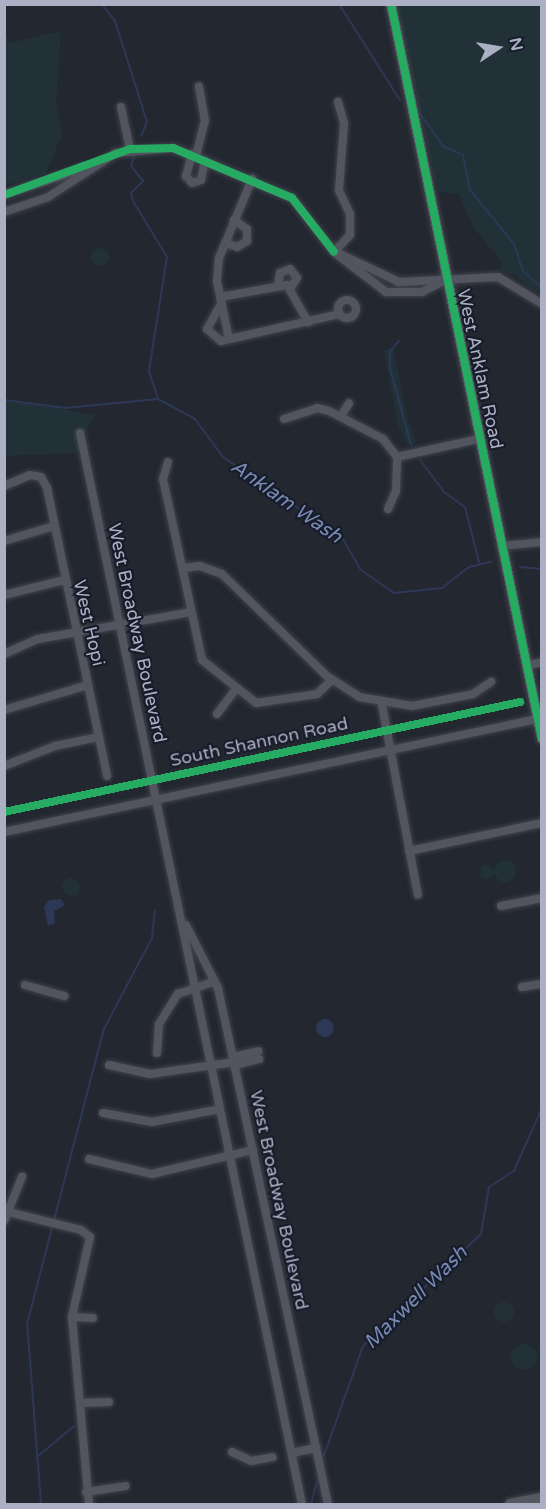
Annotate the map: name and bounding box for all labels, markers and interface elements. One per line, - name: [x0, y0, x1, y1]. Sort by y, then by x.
- north arrow: [468, 18, 528, 78]
- text: N: [504, 36, 527, 53]
- street label: West Anklam Road: [453, 287, 507, 451]
- water label: Anklam Wash: [226, 455, 346, 549]
- street label: West Broadway Boulevard: [103, 521, 171, 745]
- street label: West Hopi: [69, 578, 109, 668]
- street label: South Shannon Road: [168, 713, 350, 771]
- street label: West Broadway Boulevard: [245, 1088, 313, 1312]
- water label: Maxwell Wash: [359, 1241, 473, 1355]

